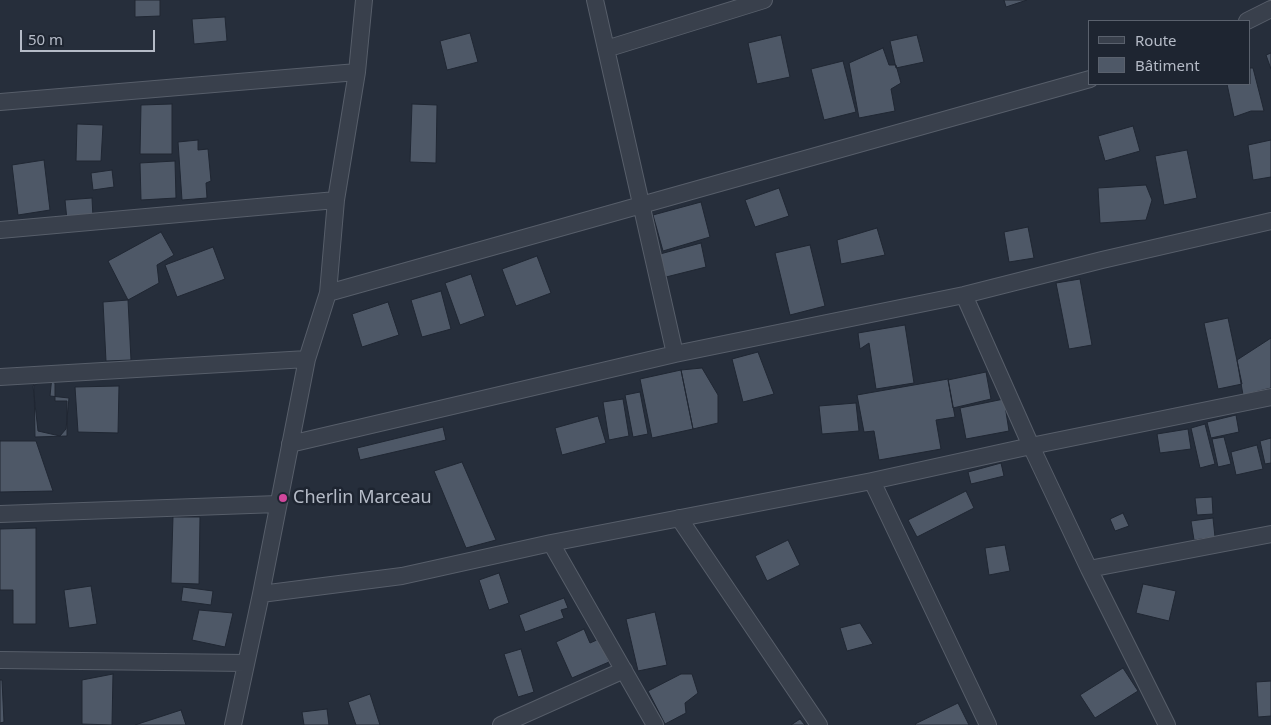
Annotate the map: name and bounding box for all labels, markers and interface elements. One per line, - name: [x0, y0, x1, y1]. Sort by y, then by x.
- scale bar: [22, 20, 158, 52]
- legend: [1088, 20, 1251, 85]
- text: 50 m: [28, 29, 63, 49]
- text: Route: [1135, 30, 1177, 50]
- text: Bâtiment: [1135, 55, 1200, 75]
- place label: Cherlin Marceau: [293, 487, 432, 509]
- marker: Cherlin Marceau: [277, 492, 289, 504]

